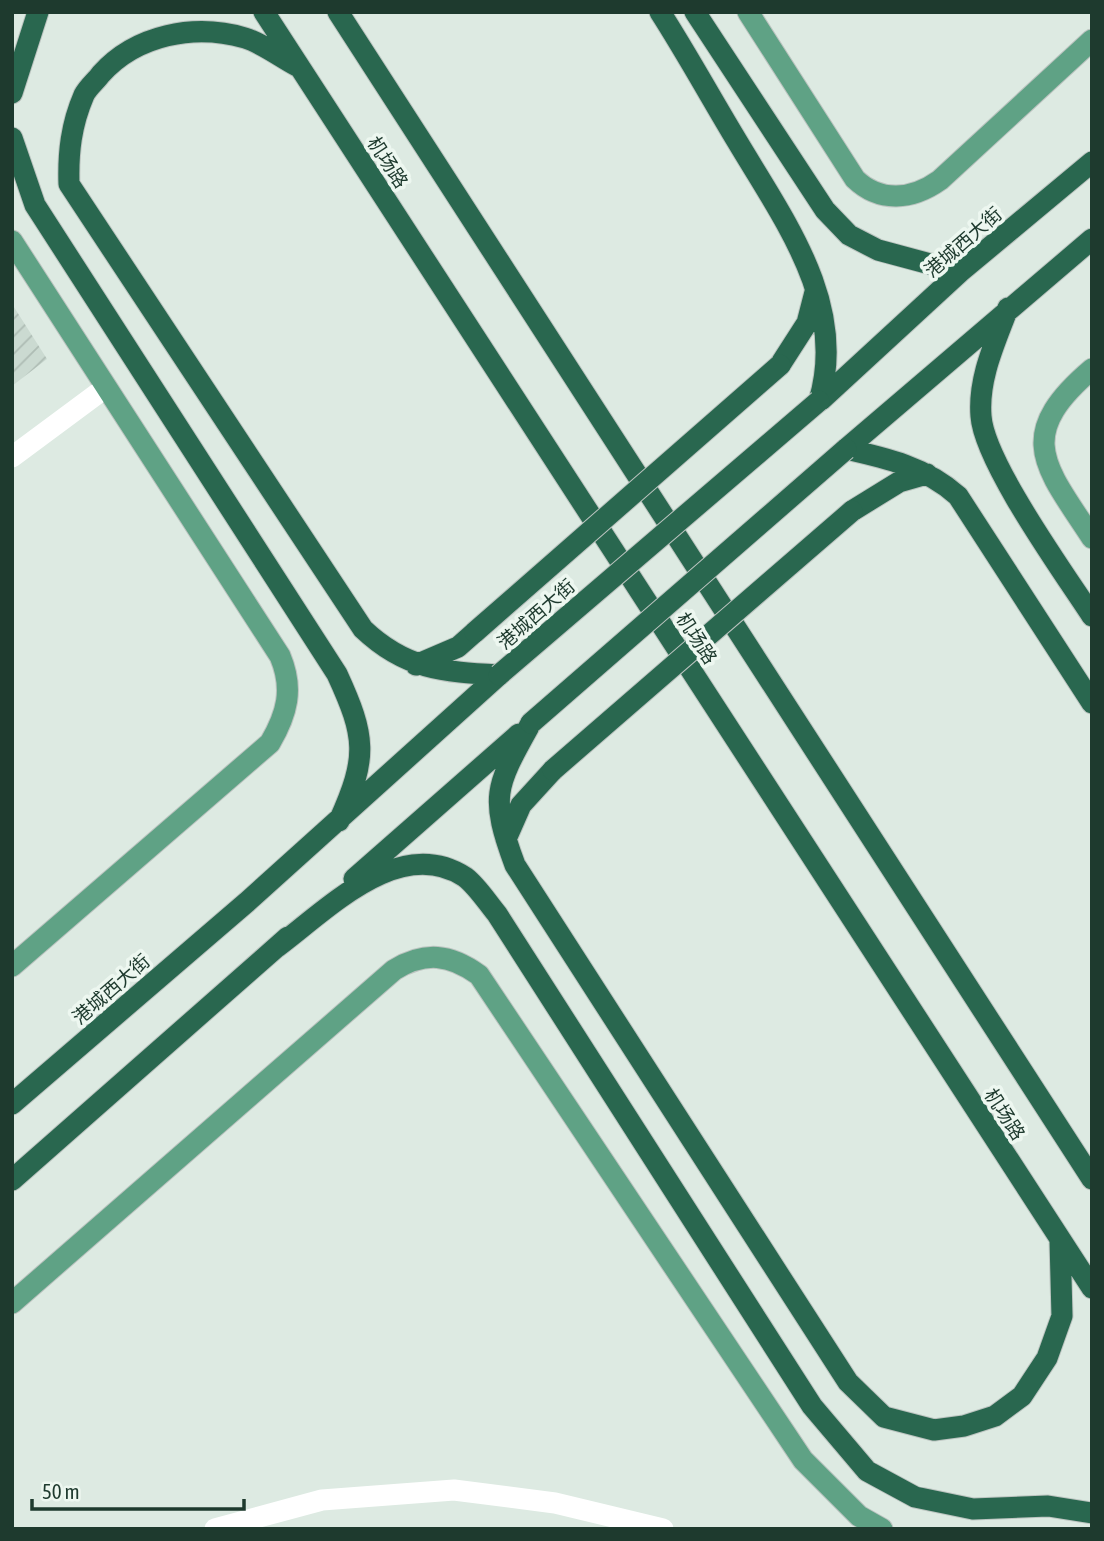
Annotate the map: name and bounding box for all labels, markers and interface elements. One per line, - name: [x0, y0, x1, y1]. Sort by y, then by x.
- street label: 机场路: [363, 132, 413, 192]
- street label: 港城西大街: [920, 203, 1006, 281]
- street label: 港城西大街: [493, 575, 579, 653]
- street label: 机场路: [672, 608, 722, 668]
- street label: 港城西大街: [68, 950, 154, 1028]
- street label: 机场路: [980, 1084, 1030, 1144]
- scale bar: [32, 1468, 243, 1512]
- text: 50 m: [42, 1479, 80, 1503]

